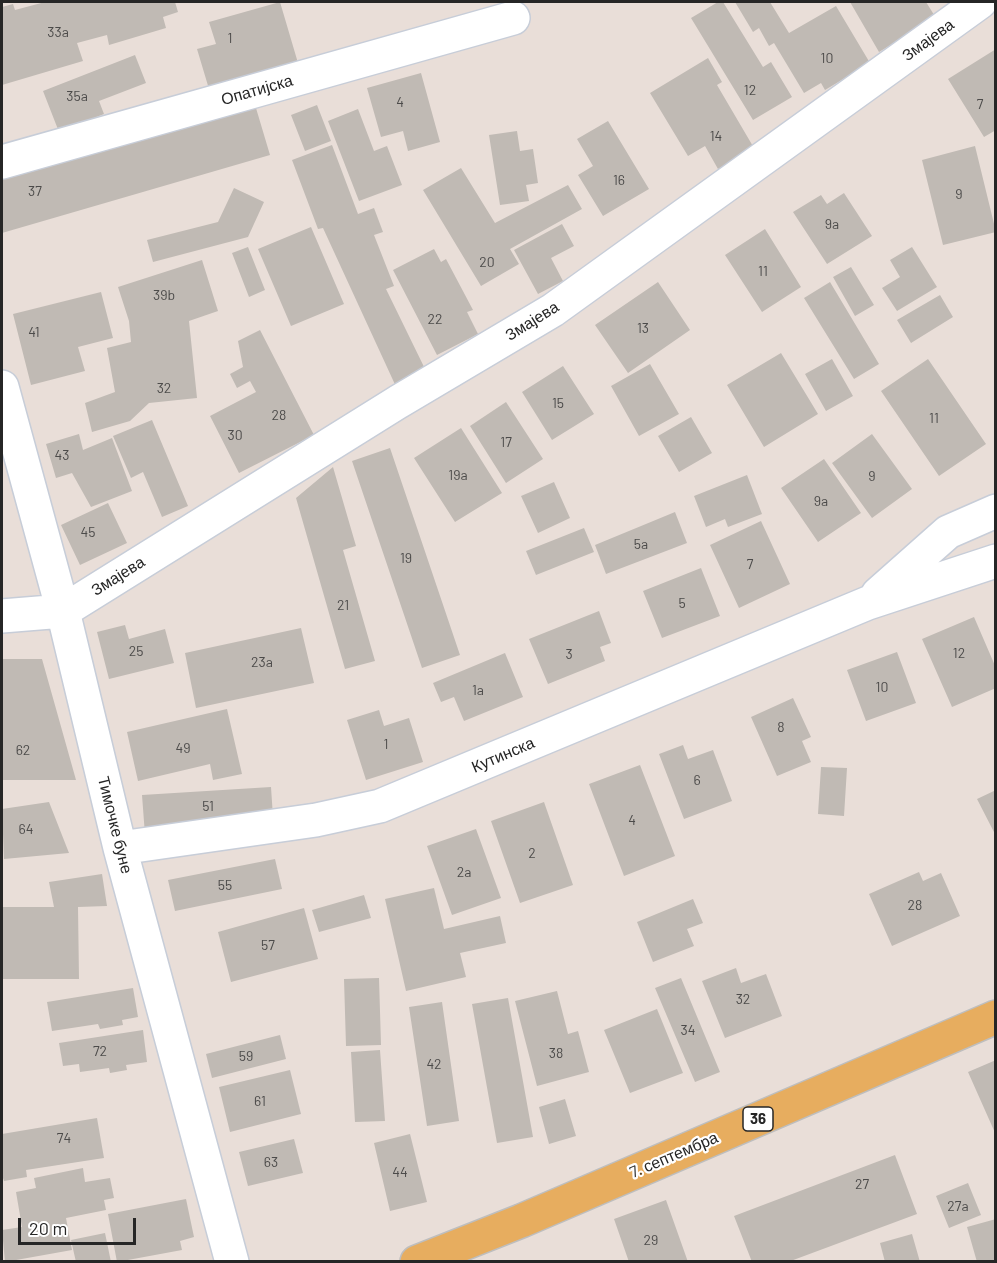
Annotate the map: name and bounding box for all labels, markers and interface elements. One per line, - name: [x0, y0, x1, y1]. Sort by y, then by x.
- street label: Змајева: [898, 15, 958, 65]
- house number: 33a: [47, 24, 69, 40]
- house number: 1: [228, 30, 232, 46]
- house number: 10: [821, 50, 833, 66]
- street label: Опатијска: [219, 71, 295, 109]
- house number: 12: [744, 82, 756, 98]
- house number: 35a: [66, 88, 88, 104]
- house number: 4: [396, 94, 404, 110]
- house number: 7: [977, 96, 983, 112]
- house number: 14: [710, 128, 722, 144]
- house number: 16: [613, 172, 625, 188]
- house number: 37: [28, 183, 42, 199]
- house number: 9: [955, 186, 963, 202]
- house number: 9a: [825, 216, 839, 232]
- house number: 20: [479, 254, 495, 270]
- house number: 11: [758, 263, 768, 279]
- house number: 39b: [153, 287, 175, 303]
- street label: Змајева: [502, 297, 562, 345]
- house number: 22: [427, 311, 443, 327]
- house number: 13: [637, 320, 649, 336]
- house number: 41: [28, 324, 40, 340]
- house number: 32: [157, 380, 171, 396]
- house number: 15: [552, 395, 564, 411]
- house number: 28: [272, 407, 286, 423]
- house number: 11: [929, 410, 939, 426]
- house number: 30: [227, 427, 243, 443]
- house number: 17: [500, 434, 512, 450]
- house number: 43: [55, 447, 69, 463]
- house number: 19a: [448, 467, 468, 483]
- house number: 9: [868, 468, 876, 484]
- house number: 9a: [814, 493, 828, 509]
- house number: 45: [81, 524, 95, 540]
- house number: 5a: [634, 536, 648, 552]
- house number: 19: [400, 550, 412, 566]
- street label: Змајева: [88, 552, 148, 600]
- house number: 7: [747, 556, 753, 572]
- house number: 5: [678, 595, 686, 611]
- house number: 21: [337, 597, 349, 613]
- house number: 25: [129, 643, 143, 659]
- house number: 12: [953, 645, 965, 661]
- house number: 3: [565, 646, 573, 662]
- house number: 23a: [251, 654, 273, 670]
- house number: 10: [876, 679, 888, 695]
- house number: 1a: [472, 682, 484, 698]
- house number: 8: [777, 719, 785, 735]
- street label: Кутинска: [469, 733, 537, 777]
- house number: 1: [384, 736, 388, 752]
- house number: 49: [175, 740, 191, 756]
- house number: 62: [16, 742, 30, 758]
- house number: 6: [693, 772, 701, 788]
- street label: Тимочке буне: [94, 774, 136, 876]
- house number: 51: [202, 798, 214, 814]
- house number: 4: [628, 812, 636, 828]
- house number: 64: [19, 821, 33, 837]
- house number: 2: [528, 845, 536, 861]
- house number: 2a: [457, 864, 471, 880]
- house number: 55: [218, 877, 232, 893]
- house number: 28: [908, 897, 922, 913]
- house number: 57: [261, 937, 275, 953]
- house number: 32: [736, 991, 750, 1007]
- house number: 34: [681, 1022, 695, 1038]
- house number: 72: [93, 1043, 107, 1059]
- house number: 38: [549, 1045, 563, 1061]
- house number: 59: [239, 1048, 253, 1064]
- house number: 42: [426, 1056, 442, 1072]
- house number: 61: [254, 1093, 266, 1109]
- road number: 36: [743, 1107, 773, 1131]
- street label: 7. септембра: [627, 1128, 721, 1182]
- house number: 74: [57, 1130, 71, 1146]
- house number: 63: [264, 1154, 278, 1170]
- house number: 44: [392, 1164, 408, 1180]
- house number: 27: [855, 1176, 869, 1192]
- house number: 27a: [947, 1198, 969, 1214]
- scale bar: [21, 1206, 140, 1244]
- text: 20 m: [29, 1217, 67, 1239]
- house number: 29: [644, 1232, 658, 1248]

